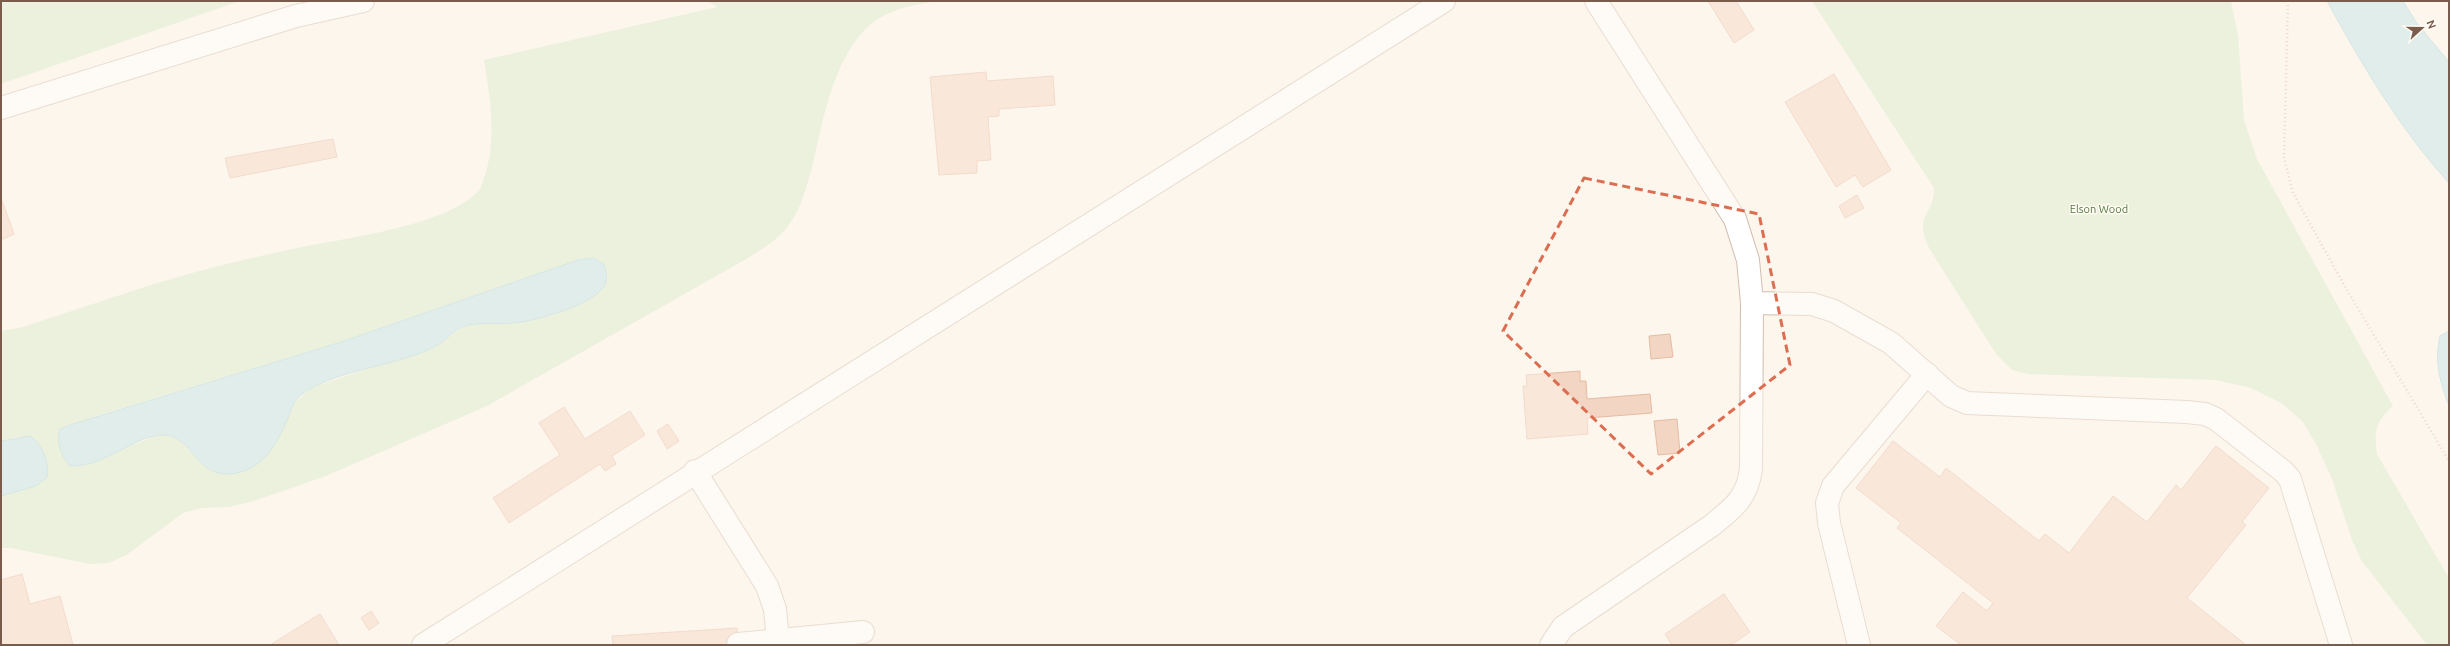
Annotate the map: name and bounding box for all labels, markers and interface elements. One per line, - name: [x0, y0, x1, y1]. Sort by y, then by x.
- north arrow: [2402, 8, 2442, 48]
- text: N: [2424, 18, 2438, 30]
- park label: Elson Wood: [2070, 203, 2128, 215]

